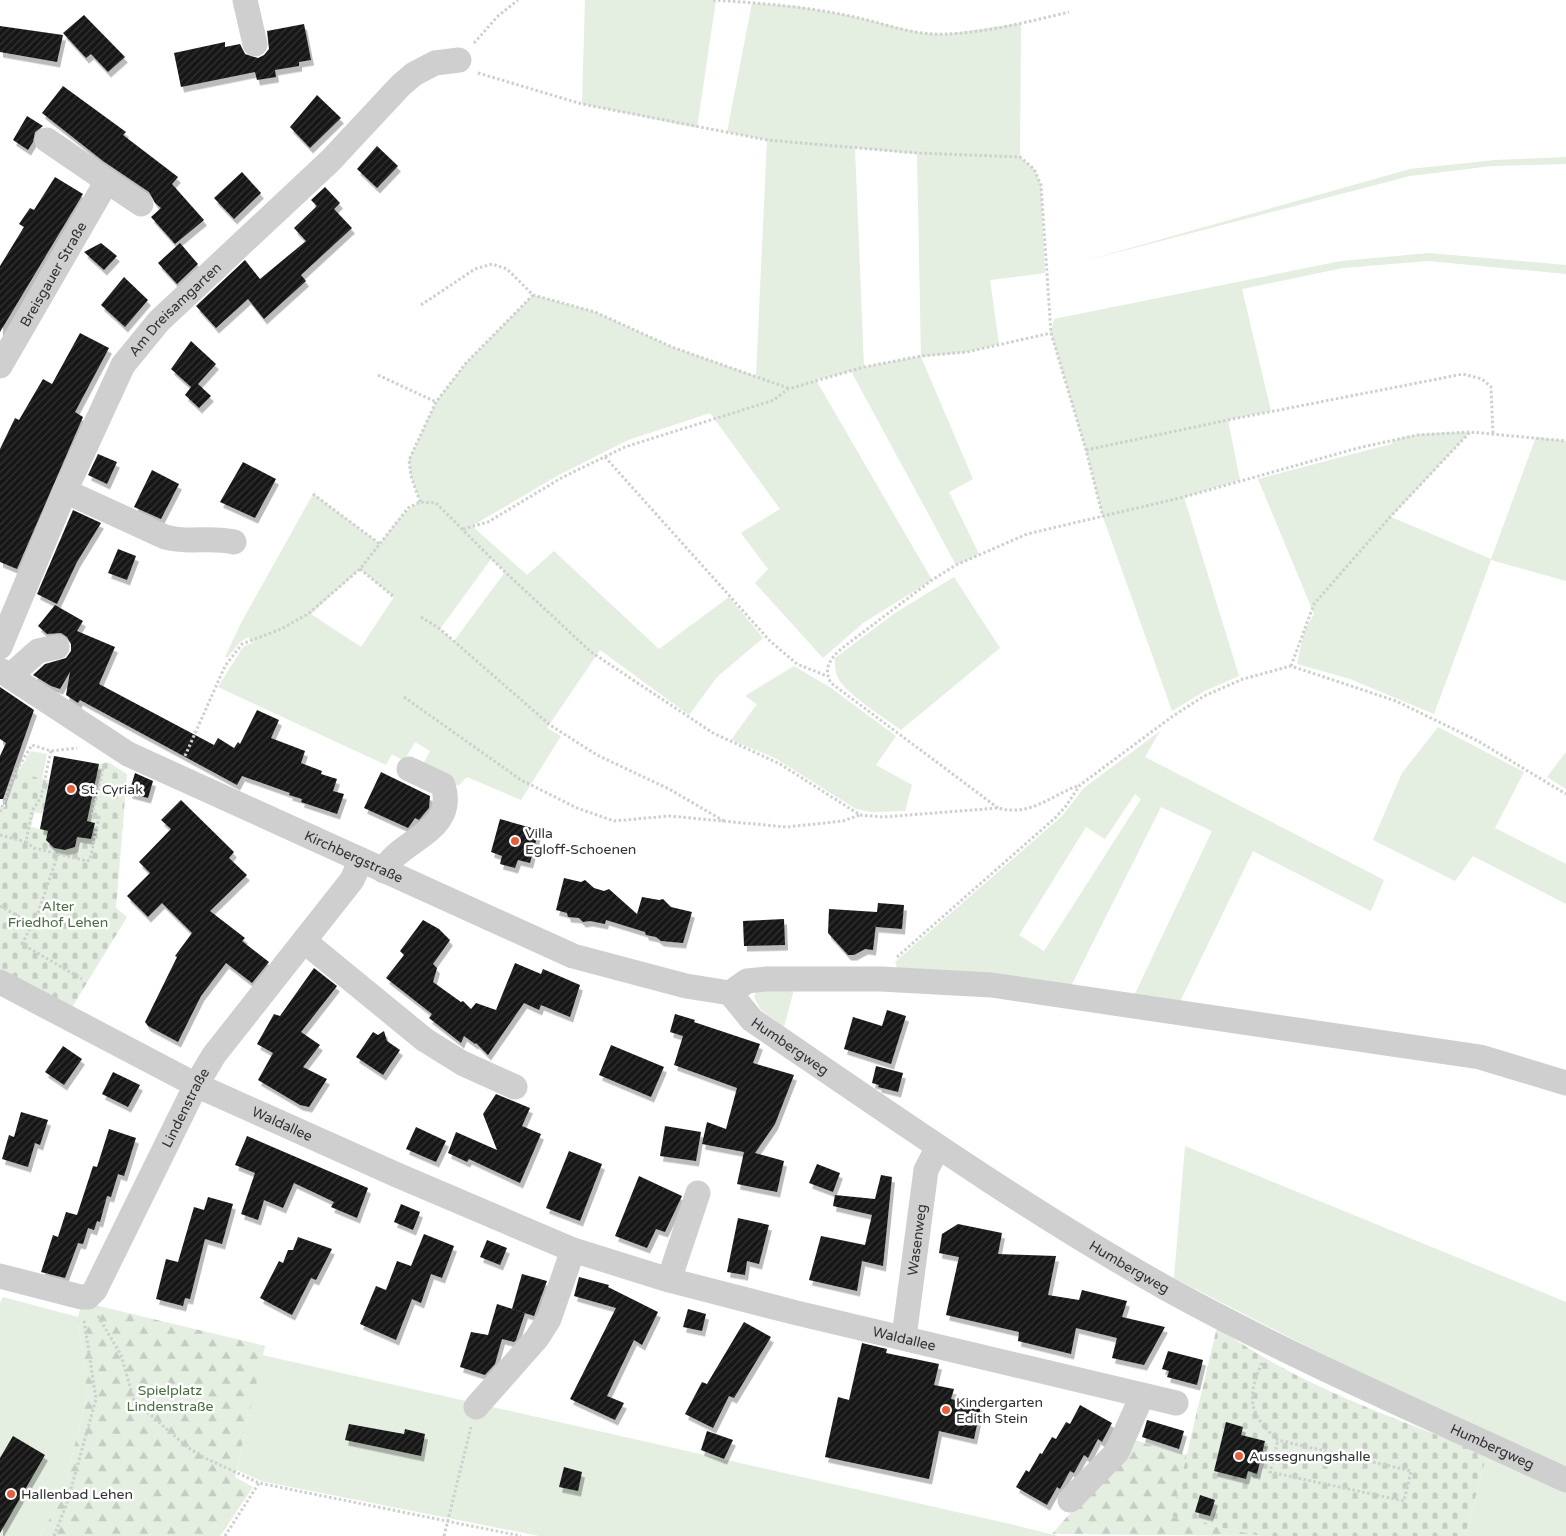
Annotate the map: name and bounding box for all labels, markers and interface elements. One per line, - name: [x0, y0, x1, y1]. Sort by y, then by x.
- street label: Breisgauer Straße: [16, 219, 90, 330]
- street label: Am Dreisamgarten: [125, 259, 225, 360]
- place label: St. Cyriak: [81, 781, 143, 798]
- marker: St. Cyriak: [65, 783, 77, 795]
- place label: Villa Egloff-Schoenen: [525, 825, 636, 858]
- street label: Kirchbergstraße: [302, 827, 406, 886]
- marker: Villa Egloff-Schoenen: [509, 835, 521, 847]
- park label: Alter Friedhof Lehen: [8, 898, 108, 931]
- street label: Humbergweg: [748, 1014, 832, 1079]
- street label: Lindenstraße: [158, 1065, 213, 1150]
- street label: Waldallee: [249, 1103, 315, 1145]
- street label: Wasenweg: [904, 1203, 930, 1277]
- street label: Humbergweg: [1086, 1237, 1173, 1297]
- street label: Waldallee: [871, 1323, 938, 1354]
- park label: Spielplatz Lindenstraße: [126, 1382, 214, 1415]
- place label: Kindergarten Edith Stein: [956, 1394, 1043, 1427]
- marker: Kindergarten Edith Stein: [940, 1404, 952, 1416]
- street label: Humbergweg: [1448, 1420, 1537, 1473]
- place label: Aussegnungshalle: [1249, 1448, 1370, 1465]
- marker: Aussegnungshalle: [1233, 1450, 1245, 1462]
- place label: Hallenbad Lehen: [21, 1486, 133, 1503]
- marker: Hallenbad Lehen: [5, 1488, 17, 1500]

